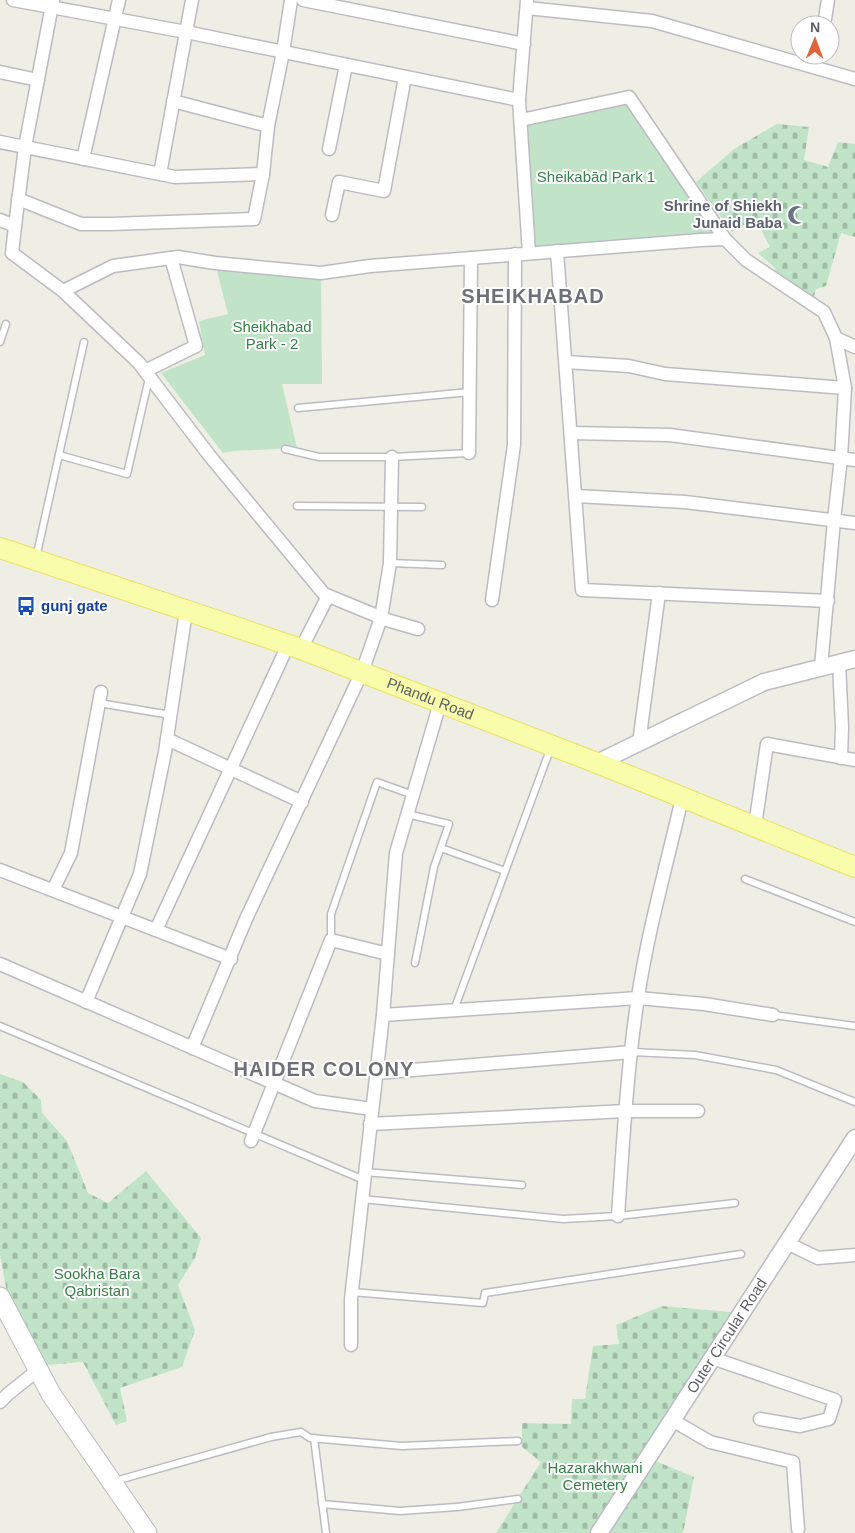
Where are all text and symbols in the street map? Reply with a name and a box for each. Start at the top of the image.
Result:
north arrow [790,15,840,65]
text: N [810,19,820,35]
park label: Sheikabād Park 1 [537,168,655,185]
place label: Shrine of Shiekh Junaid Baba [664,197,783,231]
mosque icon: Shrine of Shiekh Junaid Baba [786,204,808,226]
district label: SHEIKHABAD [461,285,605,307]
park label: Sheikhabad Park - 2 [232,318,312,352]
bus stop icon: gunj gate [15,595,37,617]
place label: gunj gate [41,597,108,614]
street label: Phandu Road [385,674,476,723]
district label: HAIDER COLONY [234,1058,414,1080]
park label: Sookha Bara Qabristan [54,1265,141,1299]
street label: Outer Circular Road [683,1275,770,1396]
park label: Hazarakhwani Cemetery [547,1459,643,1493]

